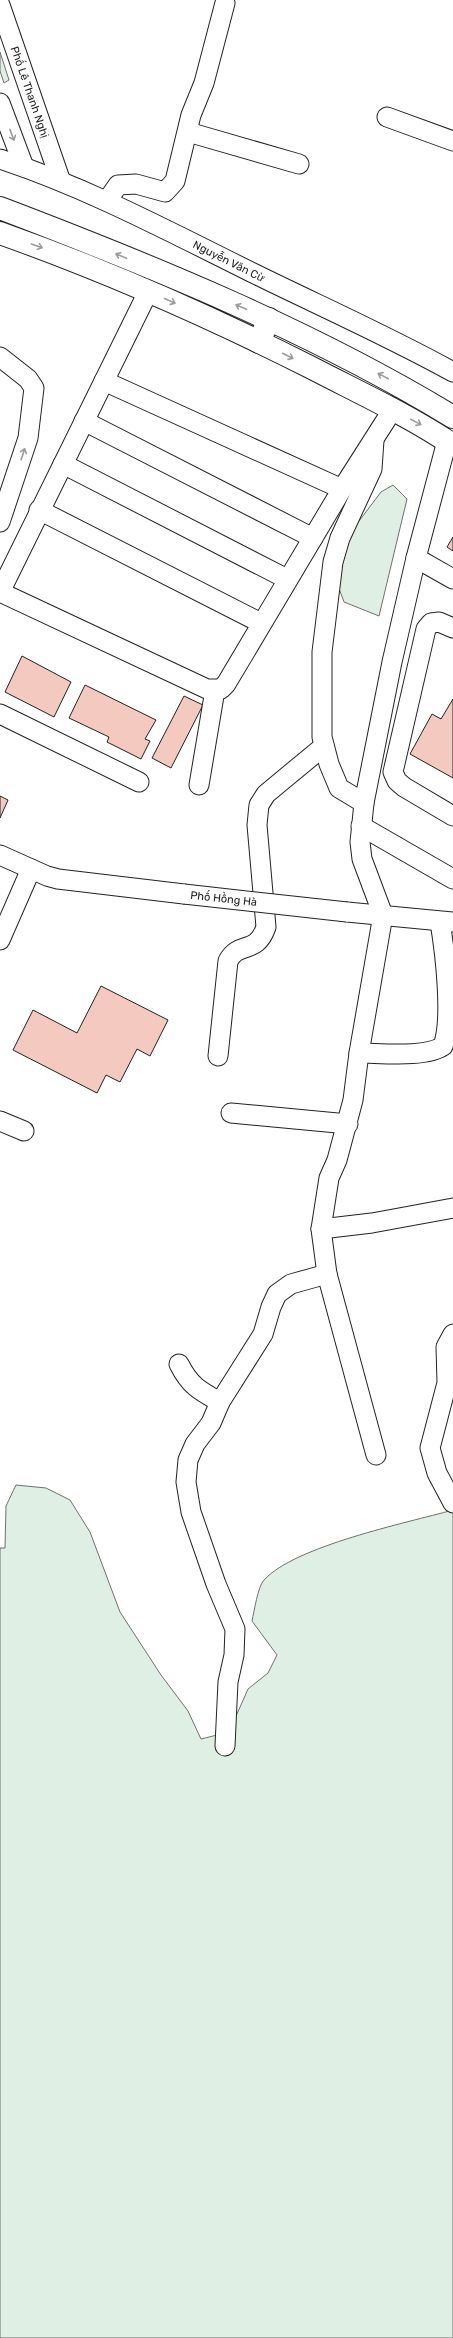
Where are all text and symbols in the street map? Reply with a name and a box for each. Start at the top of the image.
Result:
street label: Phố Lê Thanh Nghị [8,45,52,139]
one-way arrow [8,128,16,140]
street label: Nguyễn Văn Cừ [191,238,268,285]
one-way arrow [30,243,42,251]
one-way arrow [116,252,128,259]
one-way arrow [163,298,175,305]
one-way arrow [235,303,247,311]
one-way arrow [281,353,293,360]
one-way arrow [377,372,389,380]
one-way arrow [410,418,422,426]
one-way arrow [20,447,27,460]
street label: Phố Hồng Hà [190,888,258,909]

